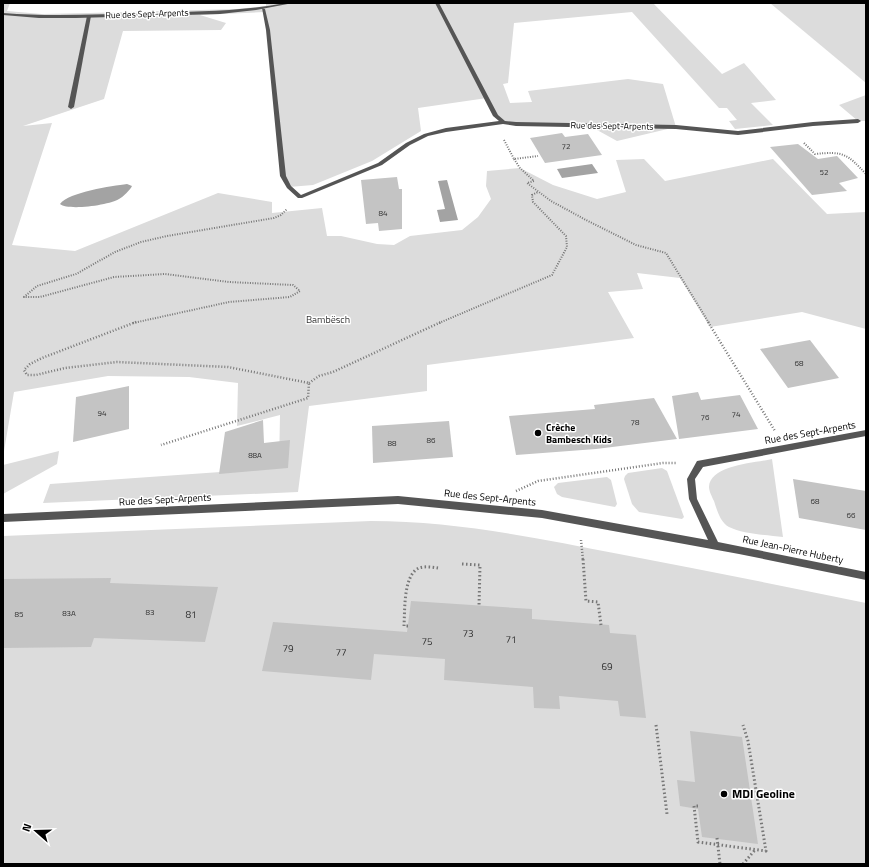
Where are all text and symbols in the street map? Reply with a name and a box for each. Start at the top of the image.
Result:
street label: Rue des Sept-Arpents [105,6,189,21]
street label: Rue des Sept-Arpents [570,118,654,133]
house number: 72 [562,140,570,152]
house number: 52 [820,166,828,178]
house number: 84 [379,207,388,219]
park label: Bambësch [306,312,350,327]
house number: 68 [795,357,804,369]
house number: 94 [98,407,107,419]
house number: 74 [732,408,741,420]
house number: 76 [701,411,710,423]
house number: 78 [631,416,640,428]
street label: Rue des Sept-Arpents [763,417,857,448]
place label: Crèche Bambesch Kids [546,420,612,447]
marker: Crèche Bambesch Kids [533,428,543,438]
house number: 86 [427,434,436,446]
house number: 88 [388,437,397,449]
house number: 88A [248,449,262,461]
street label: Rue des Sept-Arpents [443,485,537,510]
street label: Rue des Sept-Arpents [119,490,212,509]
house number: 68 [811,495,820,507]
house number: 66 [847,509,856,521]
street label: Rue Jean-Pierre Huberty [741,531,845,568]
house number: 83 [146,606,154,618]
house number: 83A [62,607,76,619]
house number: 81 [185,607,197,622]
house number: 85 [15,608,24,620]
house number: 73 [462,626,474,641]
house number: 71 [505,632,517,647]
house number: 75 [421,634,433,649]
house number: 79 [282,641,294,656]
house number: 77 [335,645,347,660]
house number: 69 [601,659,613,674]
place label: MDI Geoline [732,784,795,803]
marker: MDI Geoline [719,789,729,799]
north arrow [16,811,56,851]
text: N [18,821,35,834]

